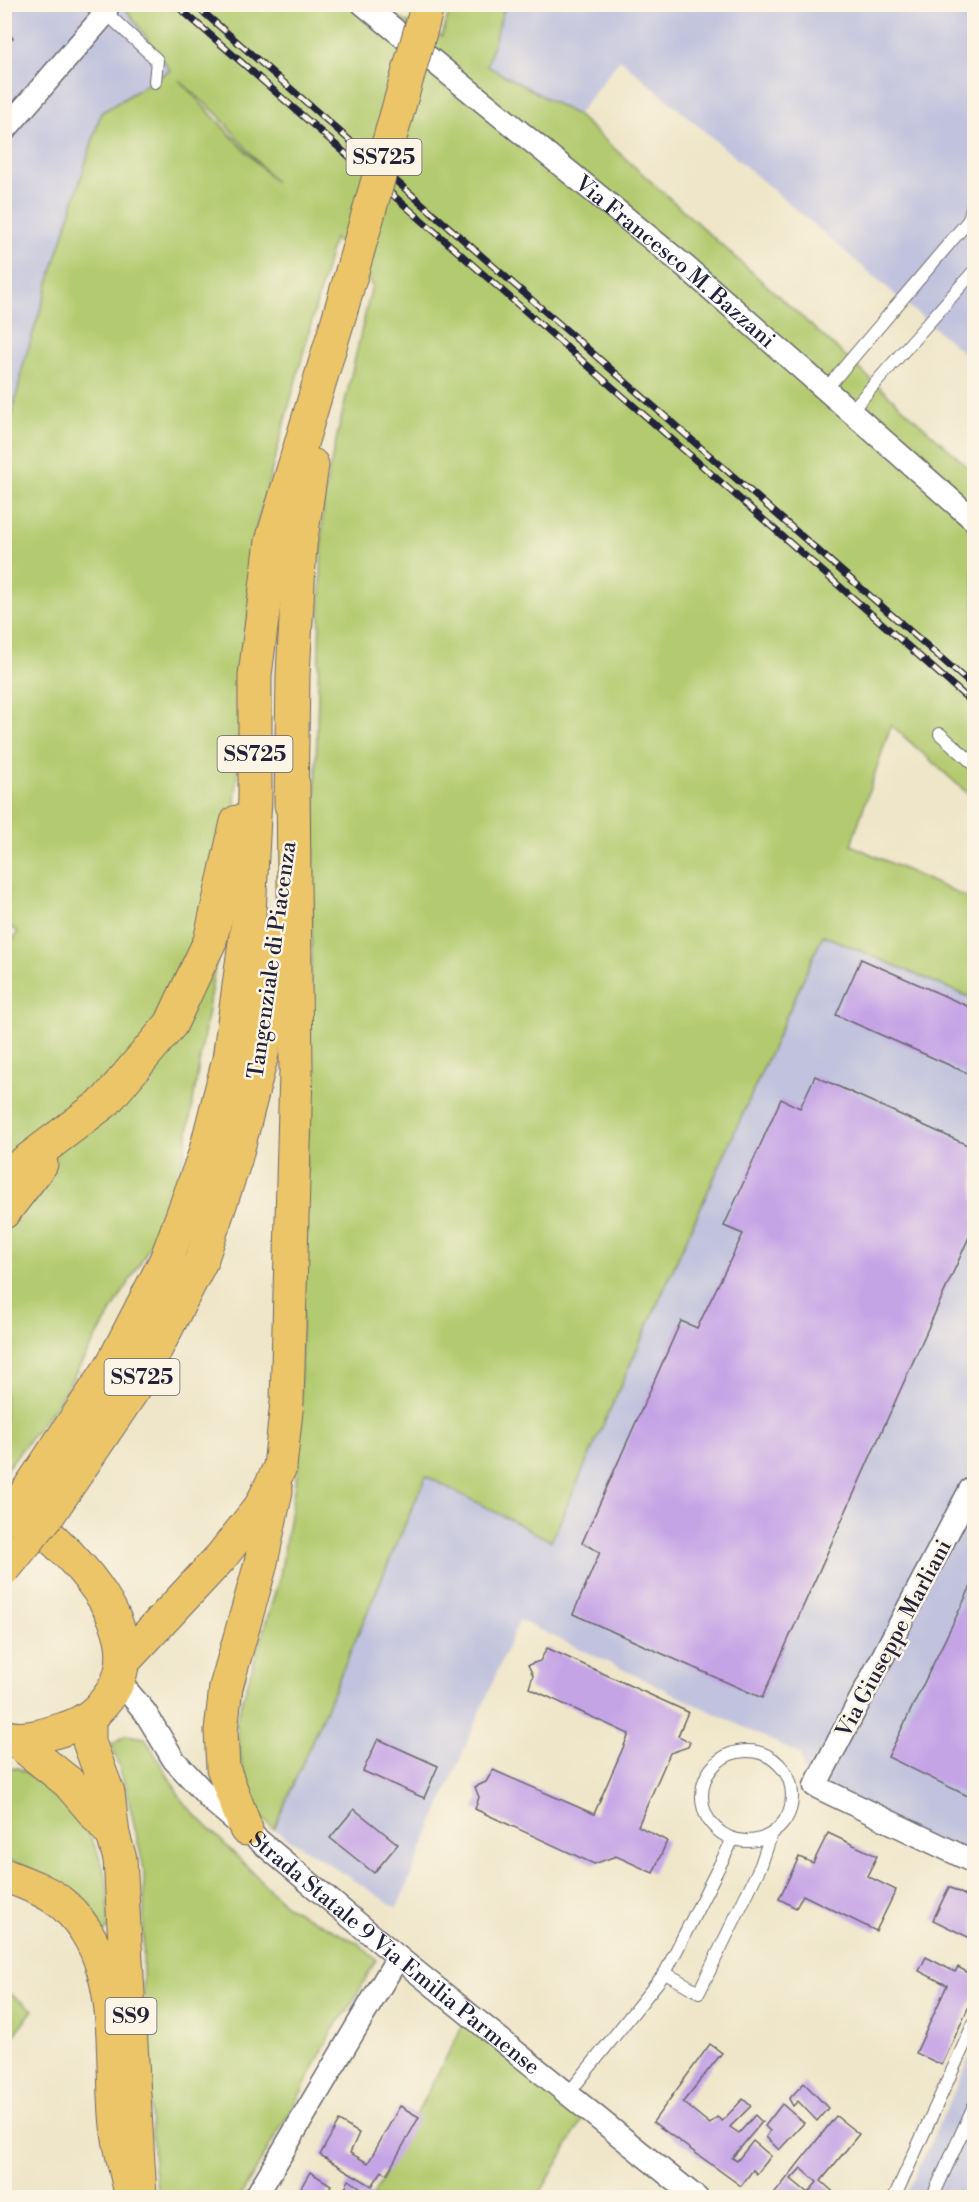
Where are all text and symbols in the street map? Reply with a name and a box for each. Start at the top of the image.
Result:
road number: SS725 [346,139,422,175]
street label: Via Francesco M. Bazzani [569,170,780,354]
road number: SS725 [218,736,292,772]
street label: Tangenziale di Piacenza [242,839,303,1081]
road number: SS725 [104,1359,180,1395]
street label: Via Giuseppe Marliani [830,1535,958,1743]
street label: Strada Statale 9 Via Emilia Parmense [243,1826,545,2081]
road number: SS9 [106,1998,156,2034]

